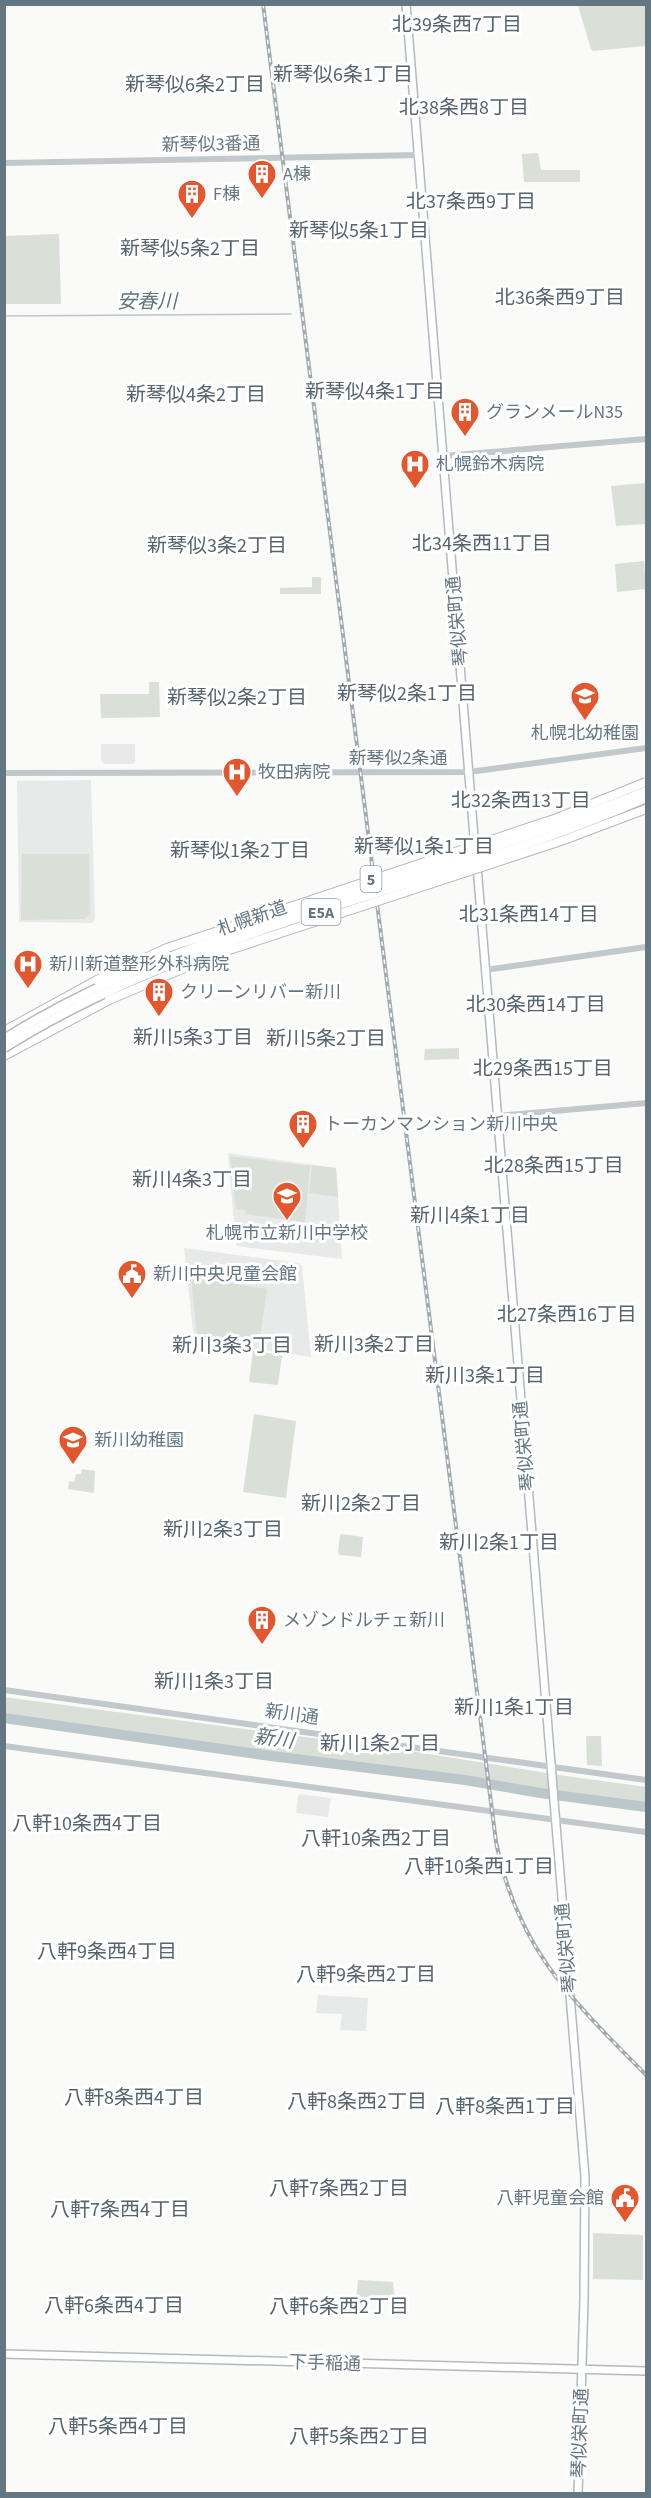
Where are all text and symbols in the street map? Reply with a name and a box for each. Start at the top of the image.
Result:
district label: 北39条西7丁目 [392,11,522,39]
district label: 新琴似6条1丁目 [273,61,413,89]
district label: 新琴似6条2丁目 [125,71,265,99]
district label: 北38条西8丁目 [399,94,529,122]
street label: 新琴似3番通 [161,131,261,158]
building icon: A棟 [246,158,278,200]
place label: A棟 [283,162,311,187]
building icon: F棟 [176,178,208,220]
place label: F棟 [213,182,240,207]
district label: 北37条西9丁目 [406,188,536,216]
district label: 新琴似5条1丁目 [289,217,429,245]
district label: 新琴似5条2丁目 [120,235,260,263]
district label: 北36条西9丁目 [495,284,625,312]
water label: 安春川 [117,288,179,316]
district label: 新琴似4条1丁目 [305,378,445,406]
district label: 新琴似4条2丁目 [126,381,266,409]
building icon: グランメールN35 [449,396,481,438]
place label: グランメールN35 [486,400,623,425]
hospital icon: 札幌鈴木病院 [399,448,431,490]
place label: 札幌鈴木病院 [436,452,544,477]
district label: 北34条西11丁目 [412,530,552,558]
district label: 新琴似3条2丁目 [147,532,287,560]
street label: 琴似栄町通 [441,575,474,667]
district label: 新琴似2条1丁目 [337,680,477,708]
school or university icon: 札幌北幼稚園 [569,680,601,722]
district label: 新琴似2条2丁目 [167,684,307,712]
place label: 札幌北幼稚園 [531,721,639,746]
street label: 新琴似2条通 [349,746,447,771]
hospital icon: 牧田病院 [221,756,253,798]
place label: 牧田病院 [258,760,330,785]
district label: 北32条西13丁目 [451,787,591,815]
district label: 新琴似1条1丁目 [354,833,494,861]
district label: 新琴似1条2丁目 [170,837,310,865]
road number: 5 [360,866,382,892]
street label: 札幌新道 [214,895,290,942]
road number: E5A [302,899,340,925]
district label: 北31条西14丁目 [459,901,599,929]
hospital icon: 新川新道整形外科病院 [12,948,44,990]
place label: 新川新道整形外科病院 [49,952,229,977]
building icon: クリーンリバー新川 [143,976,175,1018]
place label: クリーンリバー新川 [180,980,341,1005]
district label: 北30条西14丁目 [466,991,606,1019]
district label: 新川5条3丁目 [133,1024,253,1052]
district label: 新川5条2丁目 [266,1025,386,1053]
district label: 北29条西15丁目 [473,1055,613,1083]
building icon: トーカンマンション新川中央 [287,1108,319,1150]
place label: トーカンマンション新川中央 [324,1112,558,1137]
district label: 北28条西15丁目 [484,1152,624,1180]
district label: 新川4条3丁目 [132,1166,252,1194]
school or university icon: 札幌市立新川中学校 [271,1180,303,1222]
district label: 新川4条1丁目 [410,1202,530,1230]
place label: 札幌市立新川中学校 [206,1221,368,1246]
public building icon: 新川中央児童会館 [116,1258,148,1300]
place label: 新川中央児童会館 [153,1262,297,1287]
district label: 北27条西16丁目 [497,1301,637,1329]
district label: 新川3条2丁目 [314,1331,434,1359]
district label: 新川3条3丁目 [172,1332,292,1360]
district label: 新川3条1丁目 [425,1362,545,1390]
street label: 琴似栄町通 [508,1400,541,1492]
school or university icon: 新川幼稚園 [57,1424,89,1466]
place label: 新川幼稚園 [94,1428,184,1453]
district label: 新川2条2丁目 [301,1490,421,1518]
district label: 新川2条3丁目 [163,1516,283,1544]
district label: 新川2条1丁目 [439,1529,559,1557]
building icon: メゾンドルチェ新川 [246,1604,278,1646]
place label: メゾンドルチェ新川 [283,1608,445,1633]
district label: 新川1条3丁目 [154,1668,274,1696]
district label: 新川1条1丁目 [454,1694,574,1722]
street label: 新川通 [263,1698,320,1731]
water label: 新川 [252,1722,298,1756]
district label: 新川1条2丁目 [320,1730,440,1758]
district label: 八軒10条西4丁目 [12,1810,162,1838]
district label: 八軒10条西2丁目 [301,1825,451,1853]
district label: 八軒10条西1丁目 [404,1853,554,1881]
street label: 琴似栄町通 [550,1902,583,1994]
district label: 八軒9条西4丁目 [37,1938,177,1966]
district label: 八軒9条西2丁目 [296,1961,436,1989]
district label: 八軒8条西4丁目 [64,2084,204,2112]
district label: 八軒8条西2丁目 [287,2088,427,2116]
district label: 八軒8条西1丁目 [435,2093,575,2121]
district label: 八軒7条西2丁目 [269,2175,409,2203]
public building icon: 八軒児童会館 [609,2182,641,2224]
place label: 八軒児童会館 [496,2186,604,2211]
district label: 八軒7条西4丁目 [50,2196,190,2224]
district label: 八軒6条西4丁目 [44,2292,184,2320]
district label: 八軒6条西2丁目 [269,2293,409,2321]
street label: 下手稲通 [289,2350,361,2377]
street label: 琴似栄町通 [566,2388,595,2478]
district label: 八軒5条西4丁目 [48,2413,188,2441]
district label: 八軒5条西2丁目 [289,2423,429,2451]

